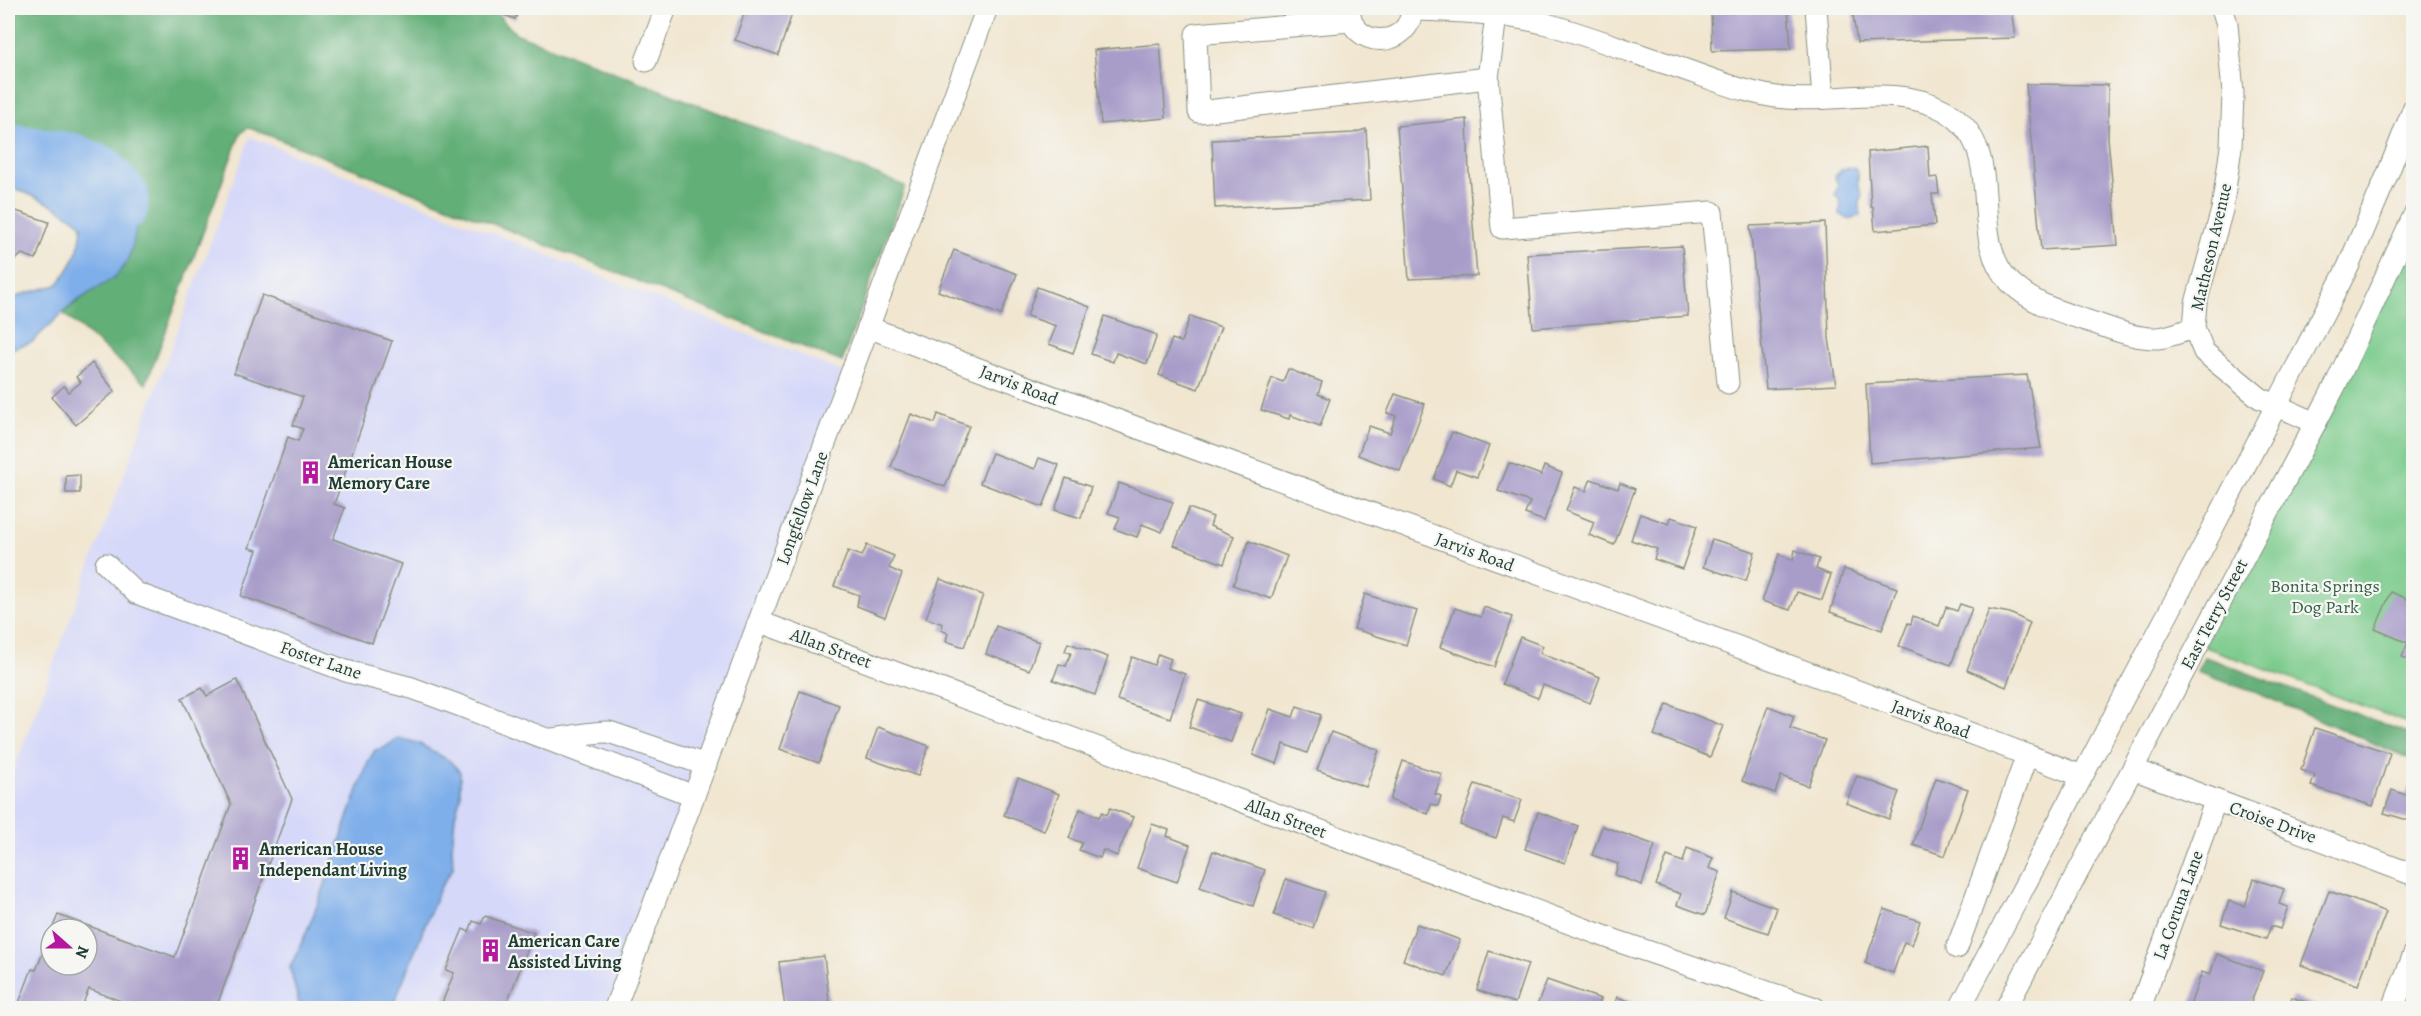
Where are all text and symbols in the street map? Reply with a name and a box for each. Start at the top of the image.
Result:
street label: Matheson Avenue [2185,181,2237,313]
street label: Jarvis Road [976,359,1062,411]
street label: Longfellow Lane [770,448,834,568]
place label: American House Memory Care [327,450,452,495]
building icon: American House Memory Care [297,459,323,485]
street label: Jarvis Road [1432,527,1518,577]
street label: East Terry Street [2175,554,2253,674]
park label: Bonita Springs Dog Park [2270,574,2380,619]
street label: Allan Street [786,622,875,674]
street label: Foster Lane [277,635,365,685]
street label: Jarvis Road [1888,694,1974,744]
street label: Allan Street [1241,792,1330,844]
street label: Croise Drive [2226,795,2320,849]
place label: American House Independant Living [258,837,408,882]
building icon: American House Independant Living [228,846,254,872]
street label: La Coruna Lane [2147,847,2209,963]
north arrow [39,917,99,977]
place label: American Care Assisted Living [507,929,622,974]
building icon: American Care Assisted Living [477,938,503,964]
text: N [70,943,94,962]

